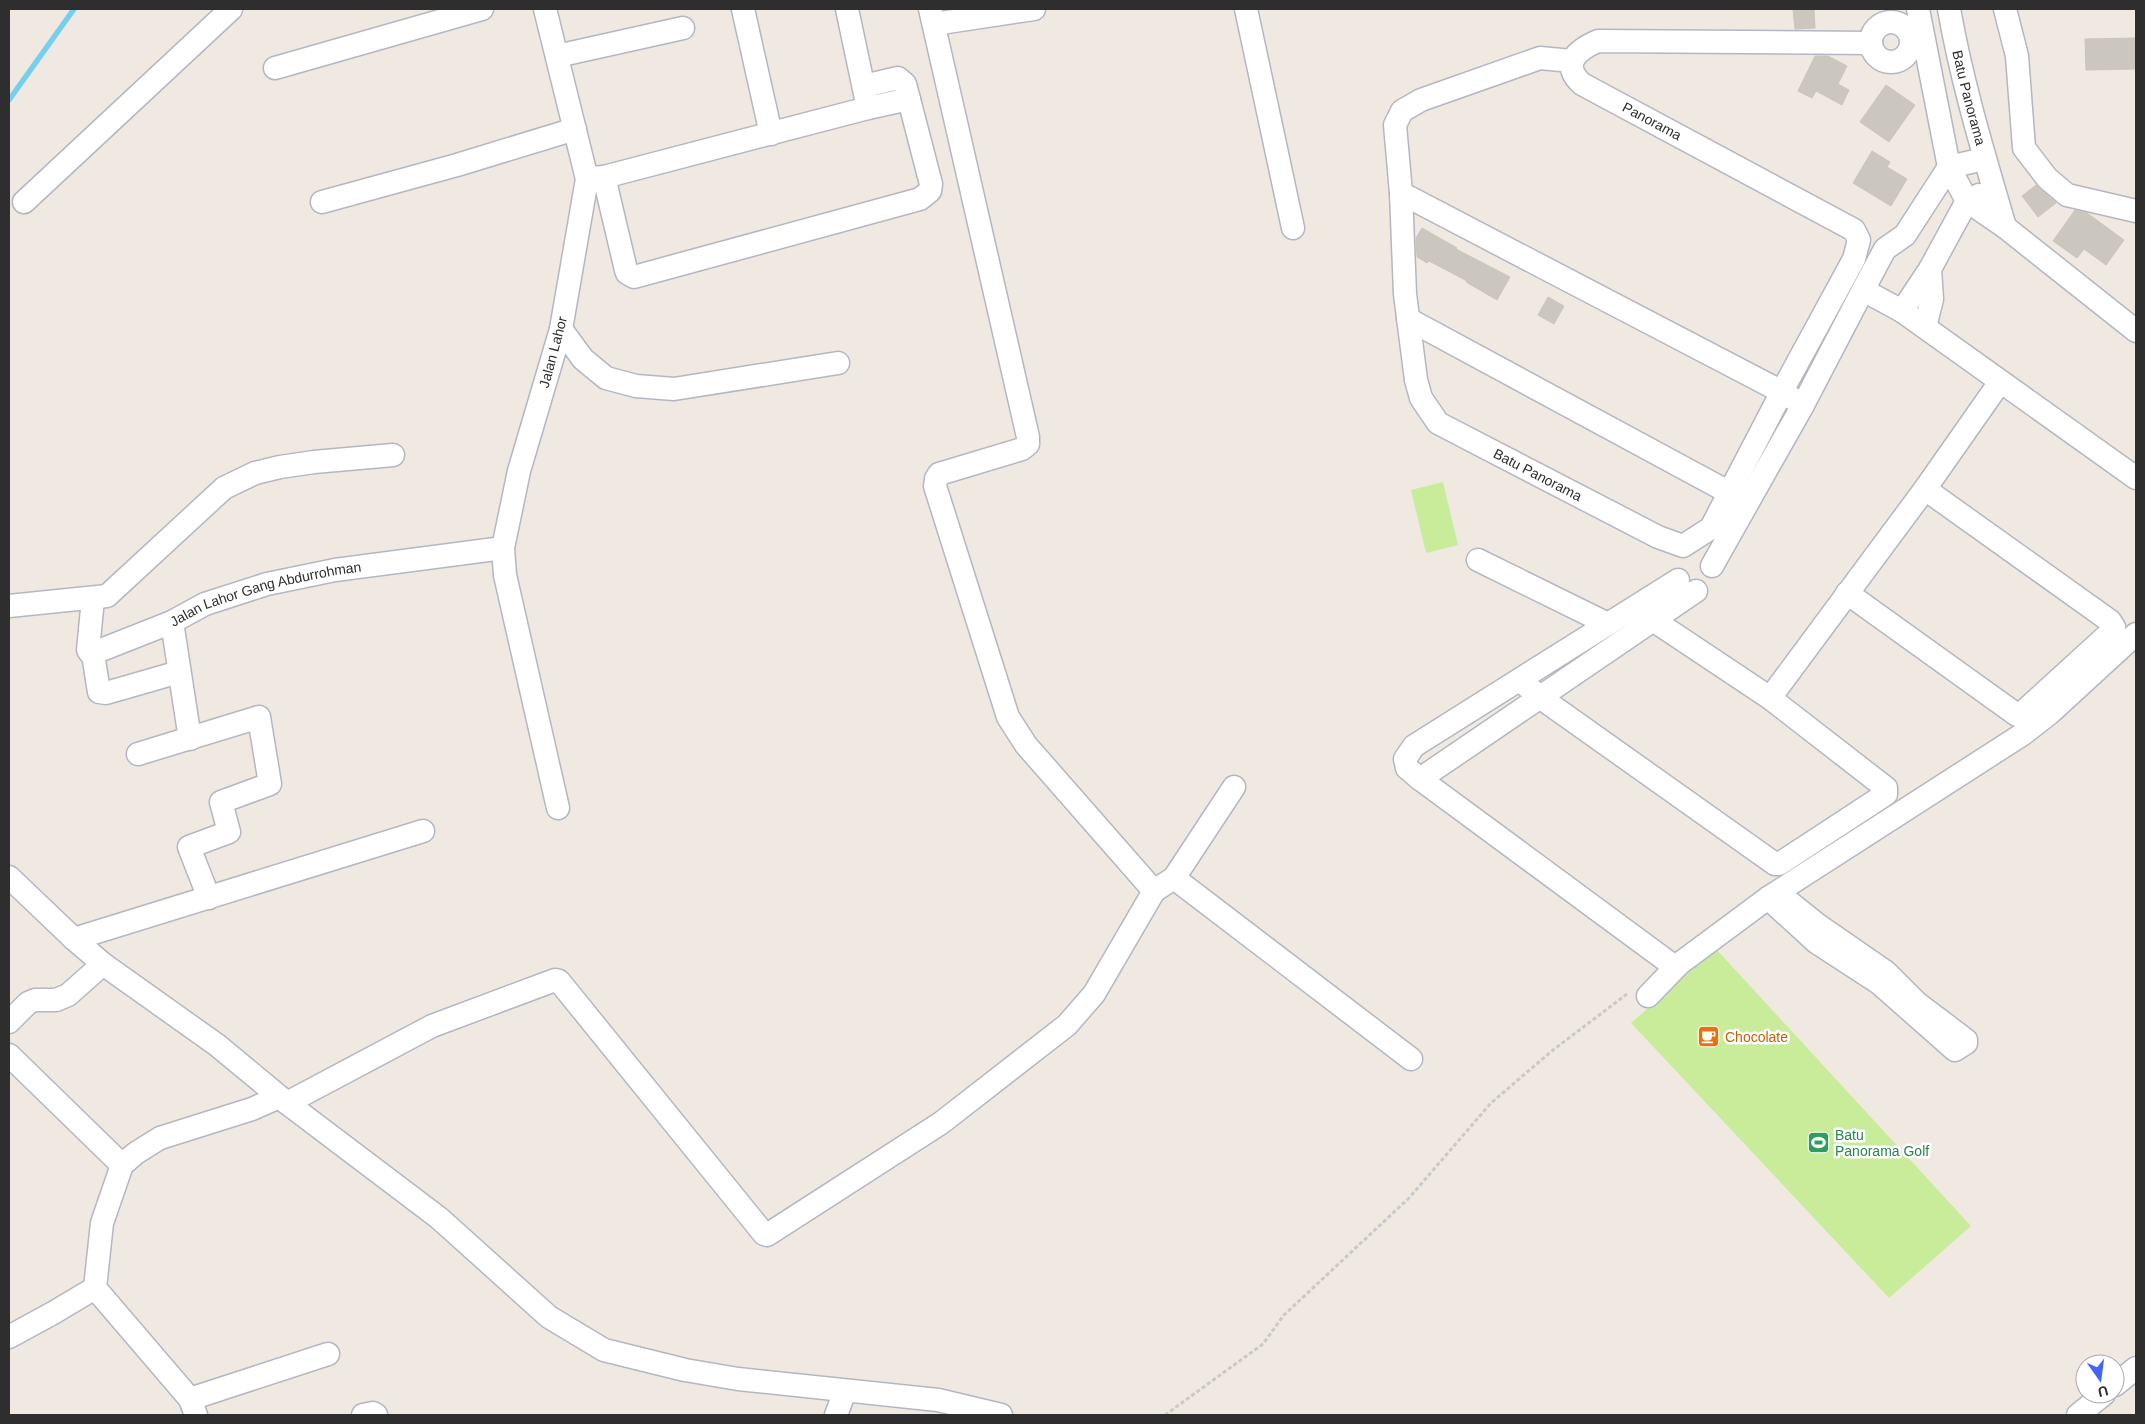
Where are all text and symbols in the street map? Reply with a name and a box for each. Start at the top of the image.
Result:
street label: Batu Panorama [1949,49,1989,147]
street label: Panorama [1620,99,1684,143]
street label: Jalan Lahor [536,314,570,389]
street label: Batu Panorama [1491,445,1585,504]
street label: Jalan Lahor Gang Abdurrohman [167,559,362,630]
cafe icon: Chocolate [1697,1025,1721,1049]
place label: Chocolate [1725,1029,1788,1045]
place label: Batu Panorama Golf [1835,1127,1929,1159]
sports icon: Batu Panorama Golf [1807,1131,1831,1155]
north arrow [2075,1354,2125,1404]
text: U [2096,1383,2110,1401]

